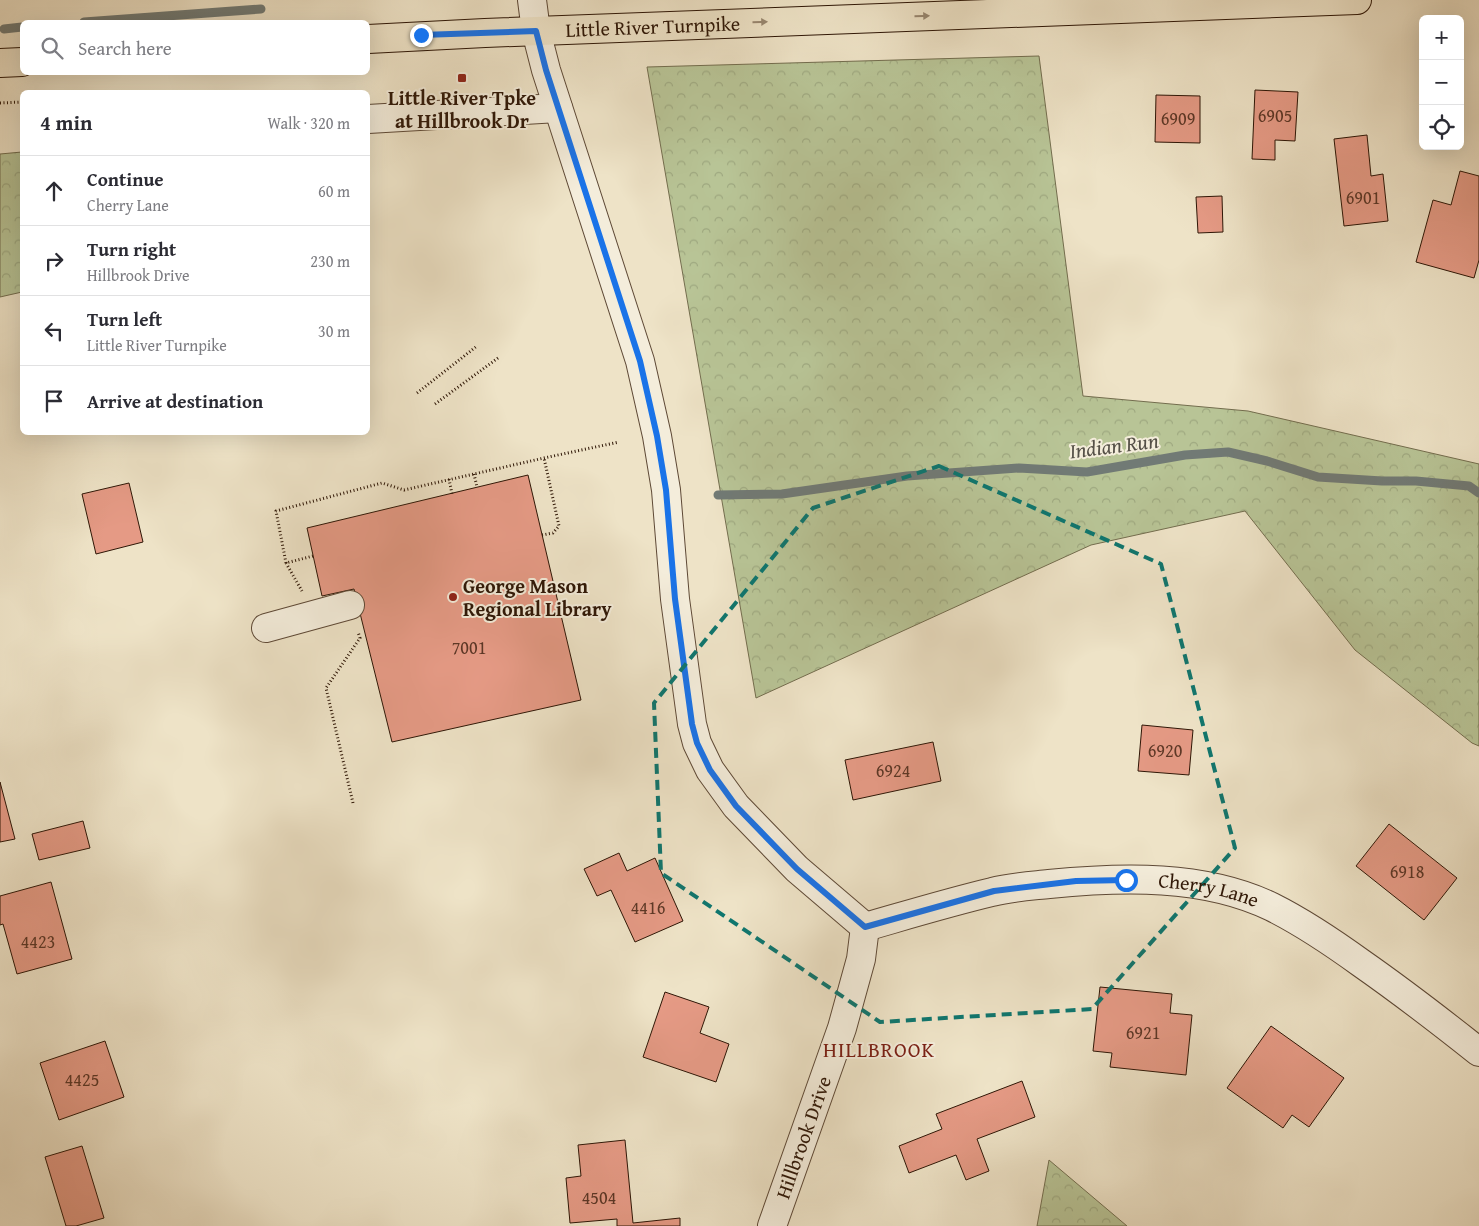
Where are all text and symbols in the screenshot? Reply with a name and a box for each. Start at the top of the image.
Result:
street label: Little River Turnpike [565,8,741,44]
one-way arrow [915,12,931,20]
map controls [1419,15,1464,150]
button: + [1419,15,1464,60]
one-way arrow [752,18,768,26]
search box [20,20,370,75]
route end [410,24,433,47]
icon: search [38,34,66,62]
text: Search here [78,34,172,62]
button: − [1419,60,1464,105]
marker: Little River Tpke at Hillbrook Dr [456,72,468,84]
place label: Little River Tpke at Hillbrook Dr [388,83,536,135]
house number: 6905 [1258,102,1292,129]
house number: 6909 [1161,105,1195,132]
button: locate [1419,105,1464,150]
text: 4 min [40,107,92,138]
text: Walk · 320 m [267,111,350,135]
text: Continue [87,165,164,193]
icon: ahead [40,177,68,205]
text: 60 m [318,179,350,203]
house number: 6901 [1346,184,1380,211]
text: Cherry Lane [87,193,169,217]
text: Turn right [87,235,176,263]
icon: right [40,247,68,275]
text: 230 m [310,249,350,273]
text: Hillbrook Drive [87,263,190,287]
text: Turn left [87,305,162,333]
icon: left [40,317,68,345]
text: 30 m [318,319,350,343]
text: Little River Turnpike [87,333,227,357]
icon: arrive [40,387,68,415]
text: Arrive at destination [87,387,263,415]
water label: Indian Run [1068,425,1161,466]
place label: George Mason Regional Library [463,571,612,623]
marker: George Mason Regional Library [447,591,459,603]
house number: 7001 [452,634,486,661]
house number: 6920 [1148,737,1183,764]
house number: 6924 [876,757,910,784]
house number: 6918 [1390,858,1424,885]
street label: Cherry Lane [1157,865,1263,914]
route start [1115,869,1138,892]
house number: 4416 [631,894,665,921]
house number: 4423 [21,928,55,955]
house number: 6921 [1126,1019,1160,1046]
district label: HILLBROOK [823,1034,935,1065]
house number: 4425 [65,1066,99,1093]
street label: Hillbrook Drive [768,1072,838,1203]
house number: 4504 [582,1184,616,1211]

